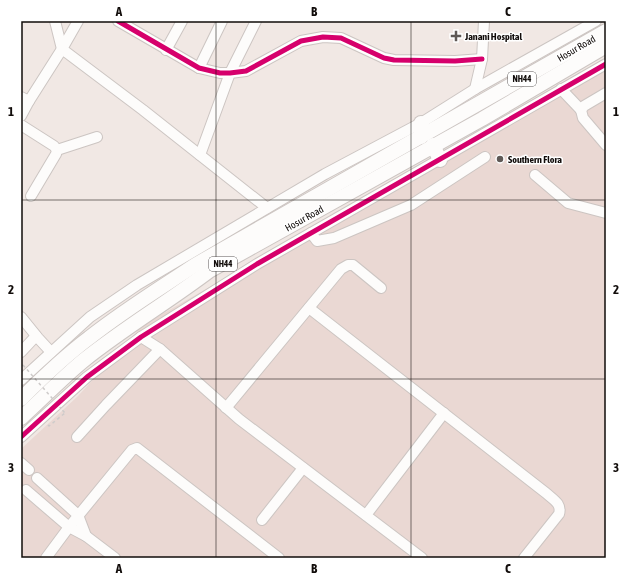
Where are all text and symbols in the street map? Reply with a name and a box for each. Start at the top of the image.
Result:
text: A [115,4,123,19]
text: B [311,4,318,19]
text: C [505,4,511,19]
marker: Janani Hospital [450,30,462,42]
place label: Janani Hospital [464,31,522,42]
street label: Hosur Road [555,33,598,64]
road number: NH44 [508,72,536,86]
text: 1 [8,104,14,119]
text: 1 [613,104,619,119]
marker: Southern Flora [495,154,505,164]
place label: Southern Flora [508,154,562,165]
street label: Hosur Road [283,203,326,233]
road number: NH44 [209,257,237,271]
text: 2 [8,282,14,297]
text: 2 [613,282,619,297]
text: 3 [8,460,14,475]
text: 3 [613,460,619,475]
text: A [115,561,123,576]
text: B [311,561,318,576]
text: C [505,561,511,576]

